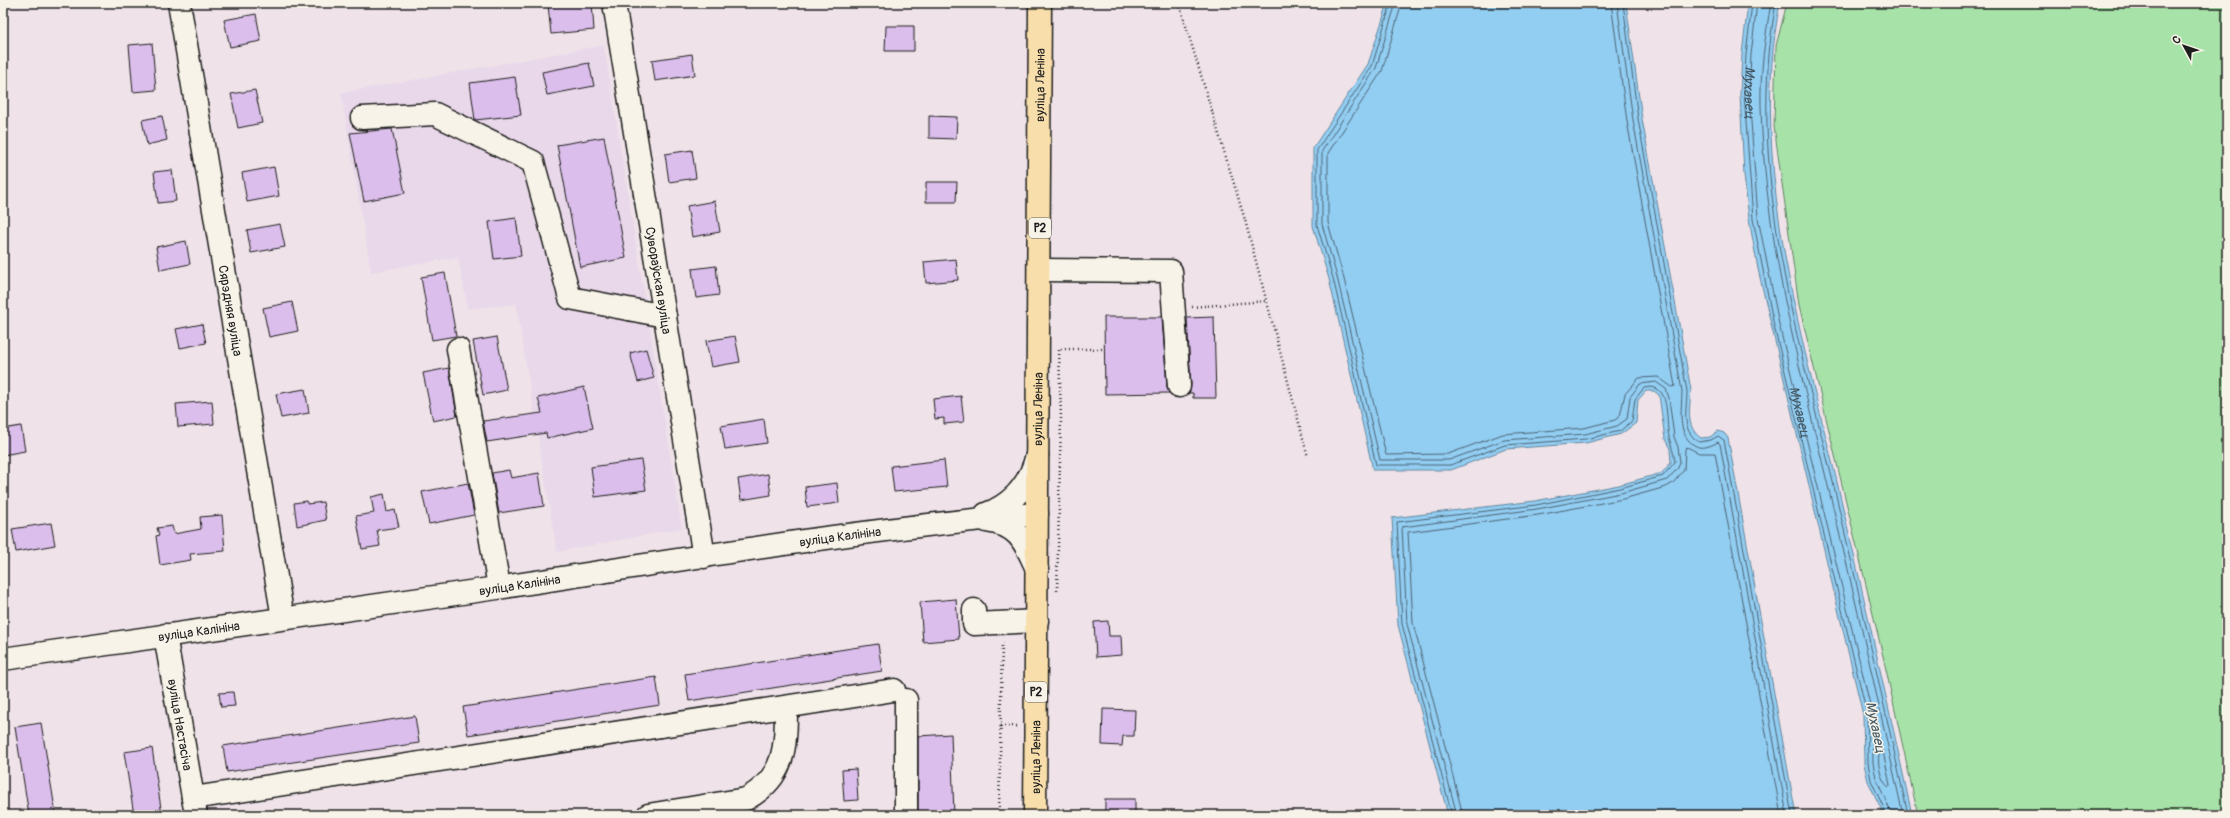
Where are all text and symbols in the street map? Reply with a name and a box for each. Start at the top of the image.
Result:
north arrow [2164,26,2204,66]
text: С [2170,33,2184,47]
street label: вуліца Леніна [1032,48,1049,122]
water label: Мухавец [1740,66,1759,119]
road number: Р2 [1029,218,1051,238]
street label: Сувораўская вуліца [641,226,675,335]
street label: Сярэдняя вуліца [214,264,246,357]
street label: вуліца Леніна [1030,372,1047,446]
water label: Мухавец [1785,385,1814,439]
street label: вуліца Калініна [798,524,882,551]
street label: вуліца Калініна [478,571,562,600]
street label: вуліца Калініна [157,618,241,645]
street label: вуліца Настасіча [164,678,195,772]
road number: Р2 [1025,682,1047,702]
water label: Мухавец [1862,700,1889,755]
street label: вуліца Леніна [1028,720,1045,794]

